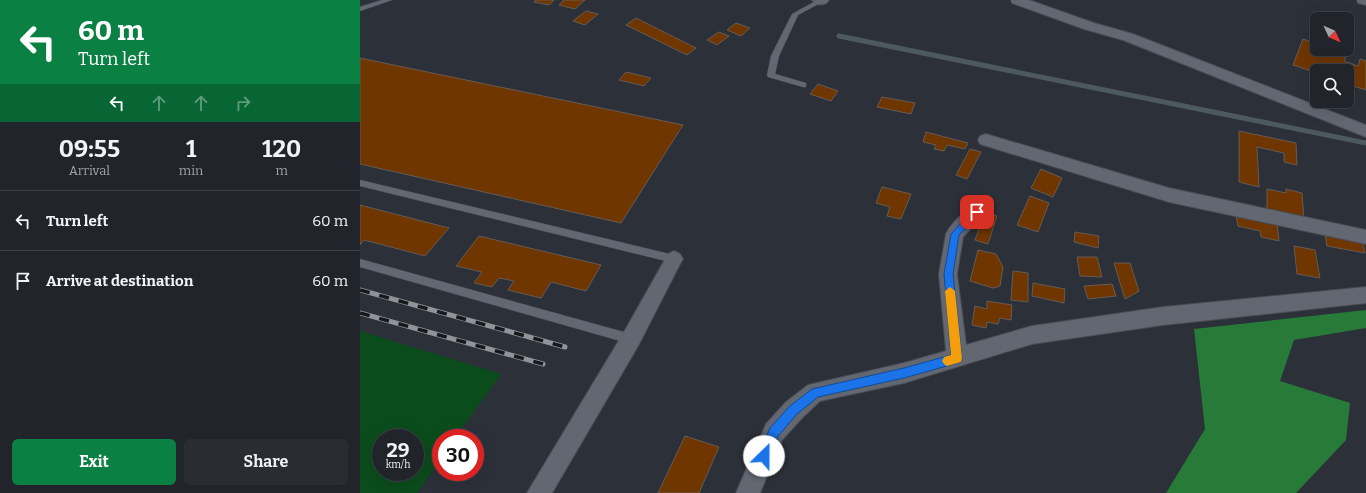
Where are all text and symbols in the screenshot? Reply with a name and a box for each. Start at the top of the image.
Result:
north arrow [1310,12,1354,56]
map controls [1310,12,1354,108]
text: 60 m [78,14,144,47]
icon: left [12,16,64,68]
text: Turn left [78,48,150,70]
button: search [1310,64,1354,108]
icon: left [106,92,128,114]
icon: ahead [148,92,170,114]
icon: ahead [190,92,212,114]
icon: right [232,92,254,114]
text: 09:55 [59,135,120,163]
text: 1 [186,135,196,163]
text: 120 [262,135,301,163]
text: Arrival [69,163,110,178]
text: min [179,163,203,178]
text: m [275,163,288,178]
pin [960,195,994,229]
icon: arrive [966,201,988,223]
icon: left [12,210,34,232]
text: Turn left [46,212,108,230]
text: 60 m [312,212,348,230]
icon: arrive [12,270,34,292]
text: Arrive at destination [46,272,193,290]
text: 60 m [312,272,348,290]
speed limit sign: 30 [432,429,484,481]
position arrow [743,435,785,477]
text: 29 [386,438,410,462]
button: Exit [12,439,176,485]
button: Share [184,439,348,485]
text: km/h [386,459,410,471]

